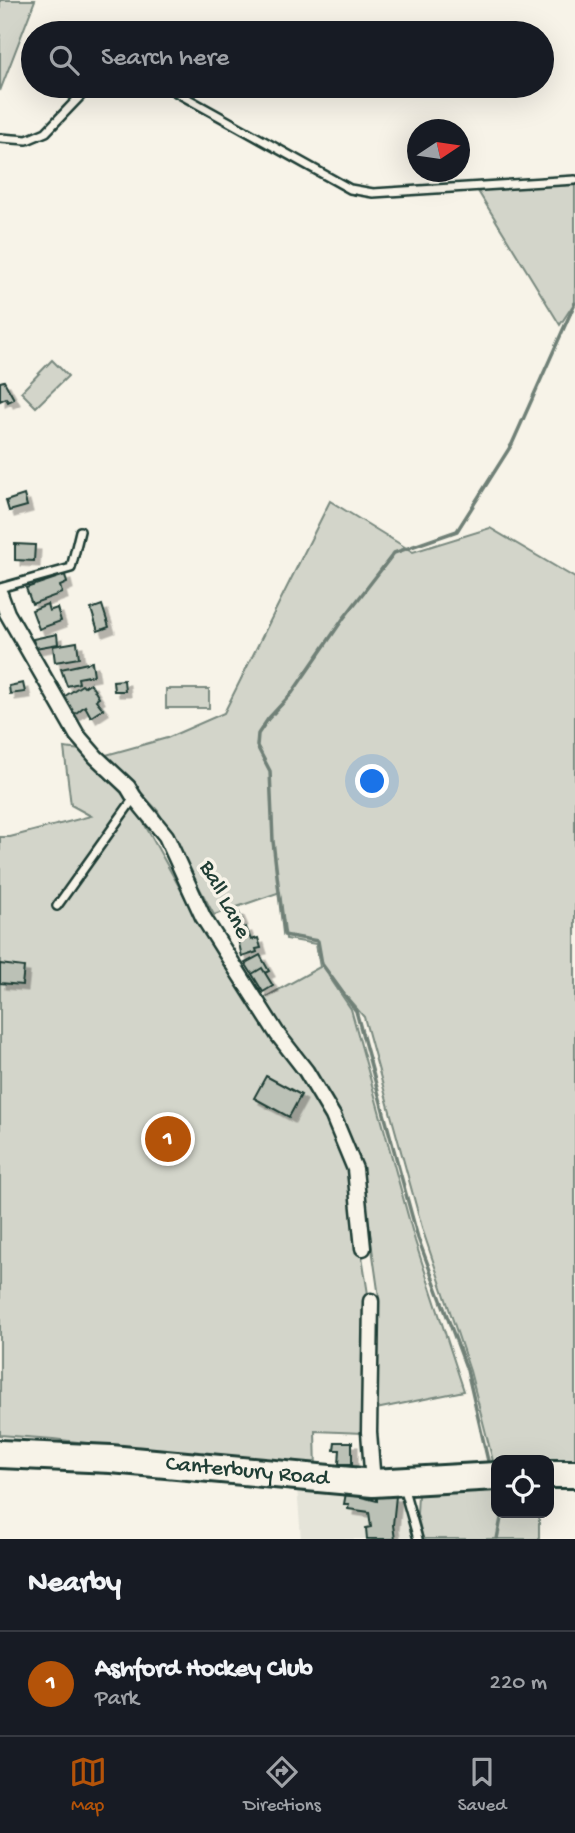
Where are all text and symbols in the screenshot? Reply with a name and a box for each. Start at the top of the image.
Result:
search box [21,21,554,98]
icon: search [45,41,83,79]
text: Search here [101,44,229,75]
north arrow [407,119,470,182]
your location [355,764,389,798]
street label: Ball Lane [192,856,256,944]
pin: 1 [145,1113,191,1165]
street label: Canterbury Road [165,1451,332,1493]
map controls [491,1455,554,1518]
button: locate [491,1455,554,1518]
text: Nearby [28,1567,121,1602]
text: Ashford Hockey Club [95,1655,313,1686]
text: 1 [46,1670,56,1697]
text: 220 m [490,1670,547,1697]
text: Park [95,1686,139,1713]
tab: Map [69,1753,107,1818]
tab: Directions [244,1753,321,1818]
tab: Saved [458,1753,506,1818]

